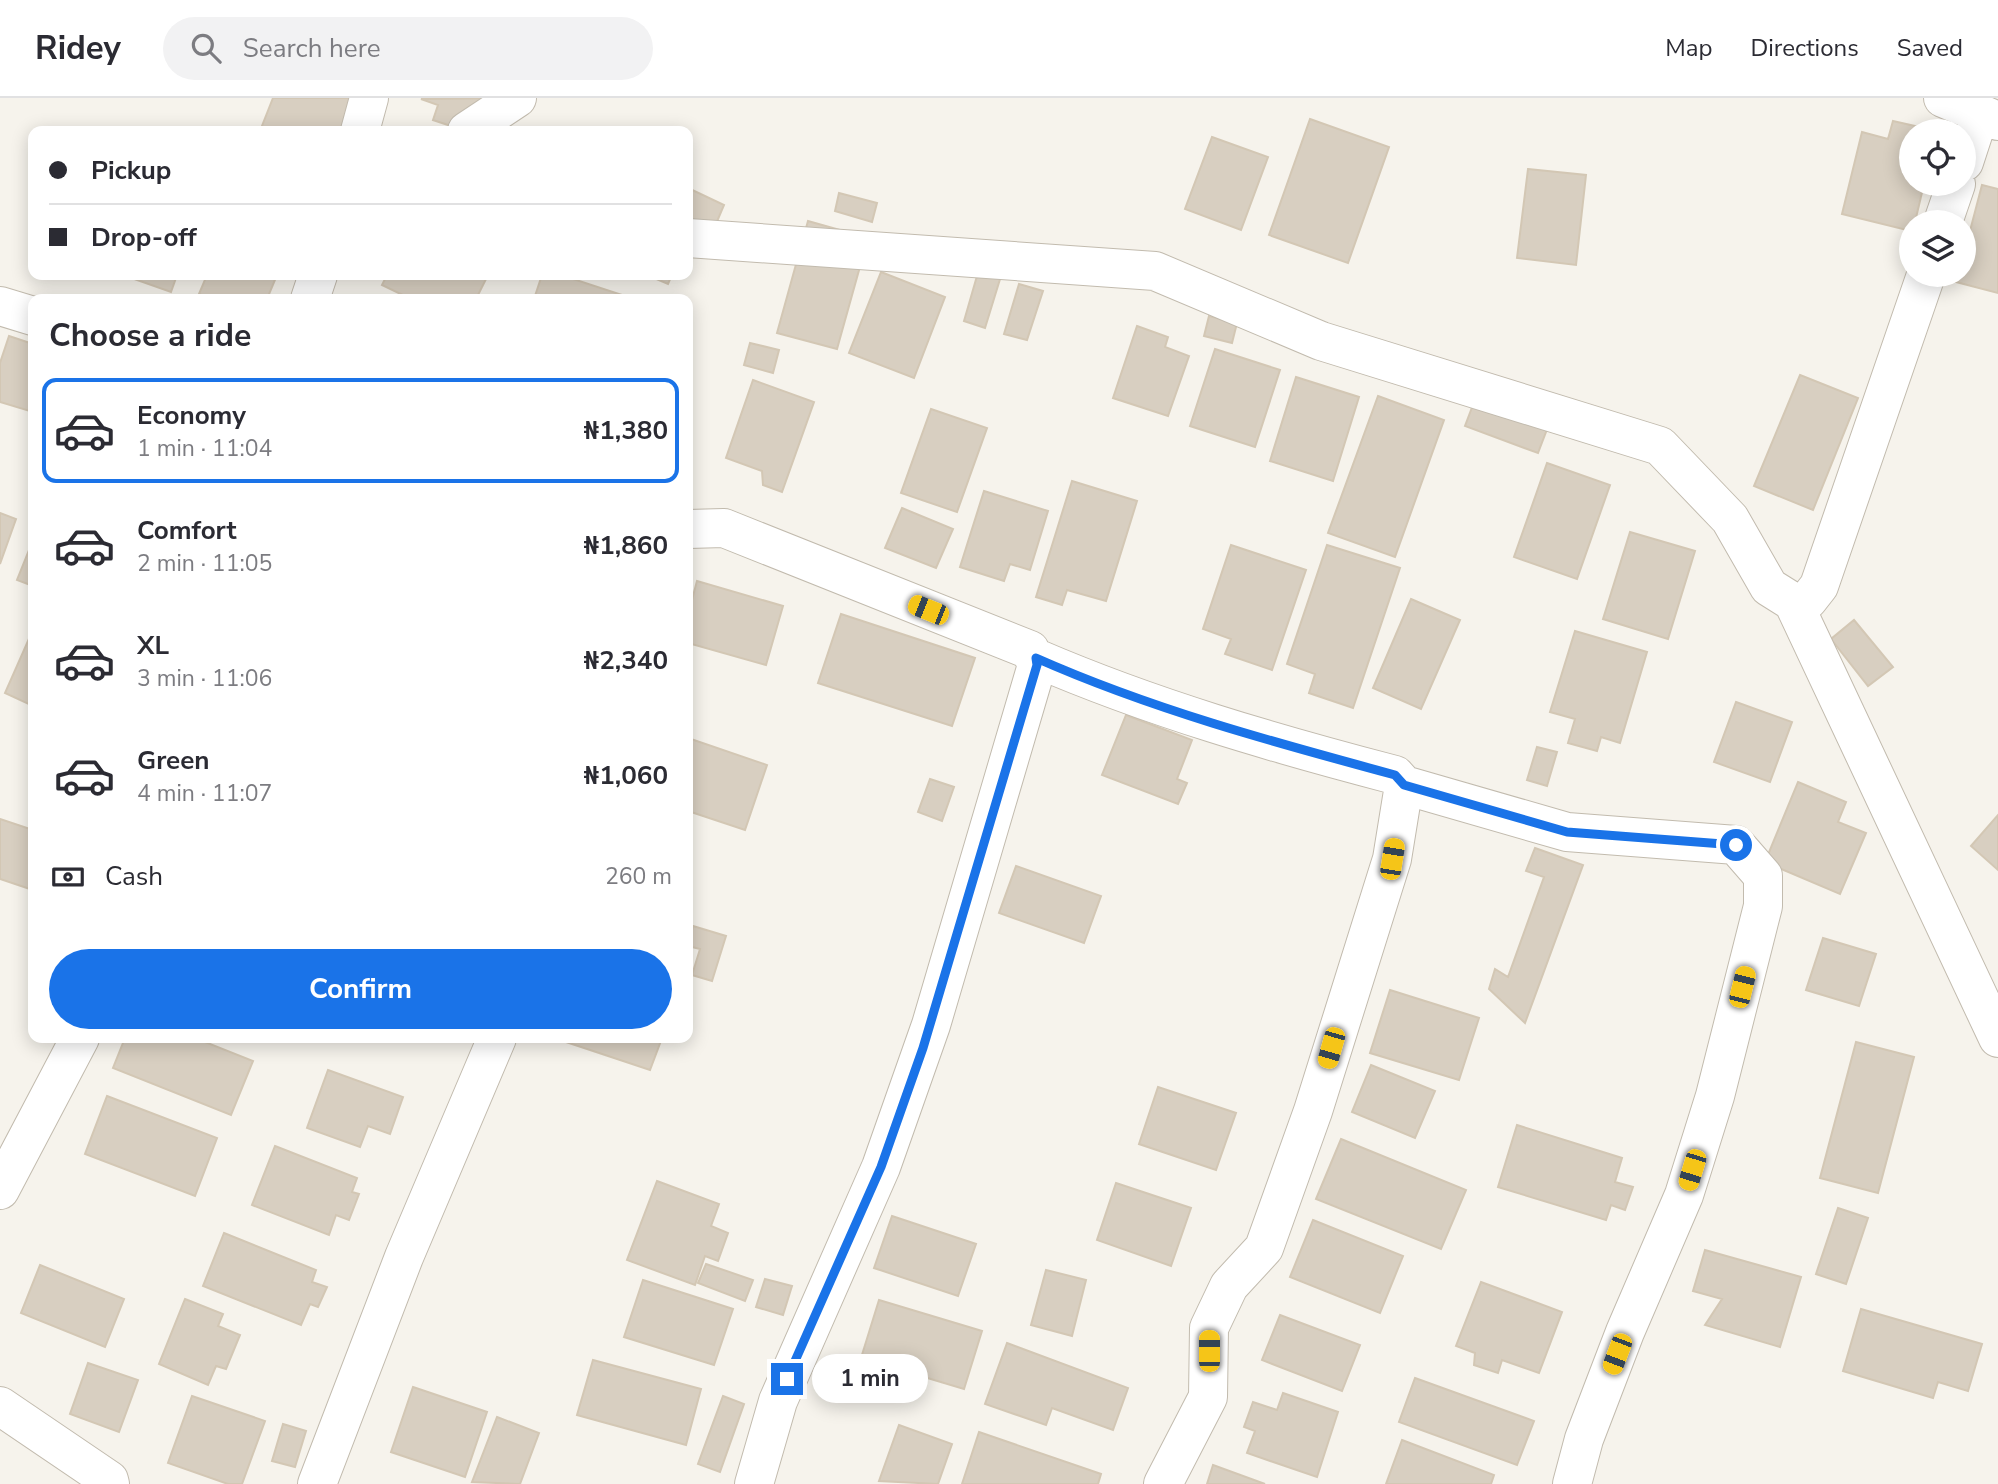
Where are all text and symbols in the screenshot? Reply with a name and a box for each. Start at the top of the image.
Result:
search box [163,17,653,80]
text: Ridey [35,26,121,71]
icon: search [187,29,225,67]
text: Search here [243,31,381,66]
text: Map [1665,32,1712,64]
text: Directions [1750,32,1859,64]
text: Saved [1897,32,1963,64]
map controls [1899,119,1976,287]
button: locate [1899,119,1976,196]
text: Pickup [91,153,171,188]
button: layers [1899,210,1976,287]
text: Drop-off [91,220,197,255]
text: Choose a ride [49,314,251,357]
text: Economy [137,398,246,433]
icon: car [53,399,116,462]
text: ₦1,380 [584,413,668,448]
text: 1 min · 11:04 [137,433,272,464]
text: Comfort [137,513,237,548]
icon: car [53,514,116,577]
text: ₦1,860 [584,528,668,563]
text: 2 min · 11:05 [137,548,272,579]
car [905,592,952,628]
text: XL [137,628,169,663]
icon: car [53,629,116,692]
text: ₦2,340 [584,643,668,678]
text: 3 min · 11:06 [137,663,272,694]
text: Green [137,743,210,778]
icon: car [53,744,116,807]
text: ₦1,060 [584,758,668,793]
text: 4 min · 11:07 [137,778,272,809]
route start [1720,829,1752,861]
car [1379,837,1406,881]
icon: cash [49,858,87,896]
text: Cash [105,859,163,894]
text: 260 m [605,861,672,892]
button: Confirm [49,949,672,1029]
car [1727,964,1758,1010]
car [1316,1025,1347,1071]
car [1676,1147,1709,1193]
car [1199,1330,1220,1372]
car [1600,1331,1635,1377]
callout: 1 min [812,1354,927,1404]
route end [771,1363,803,1395]
text: 1 min [840,1363,900,1394]

